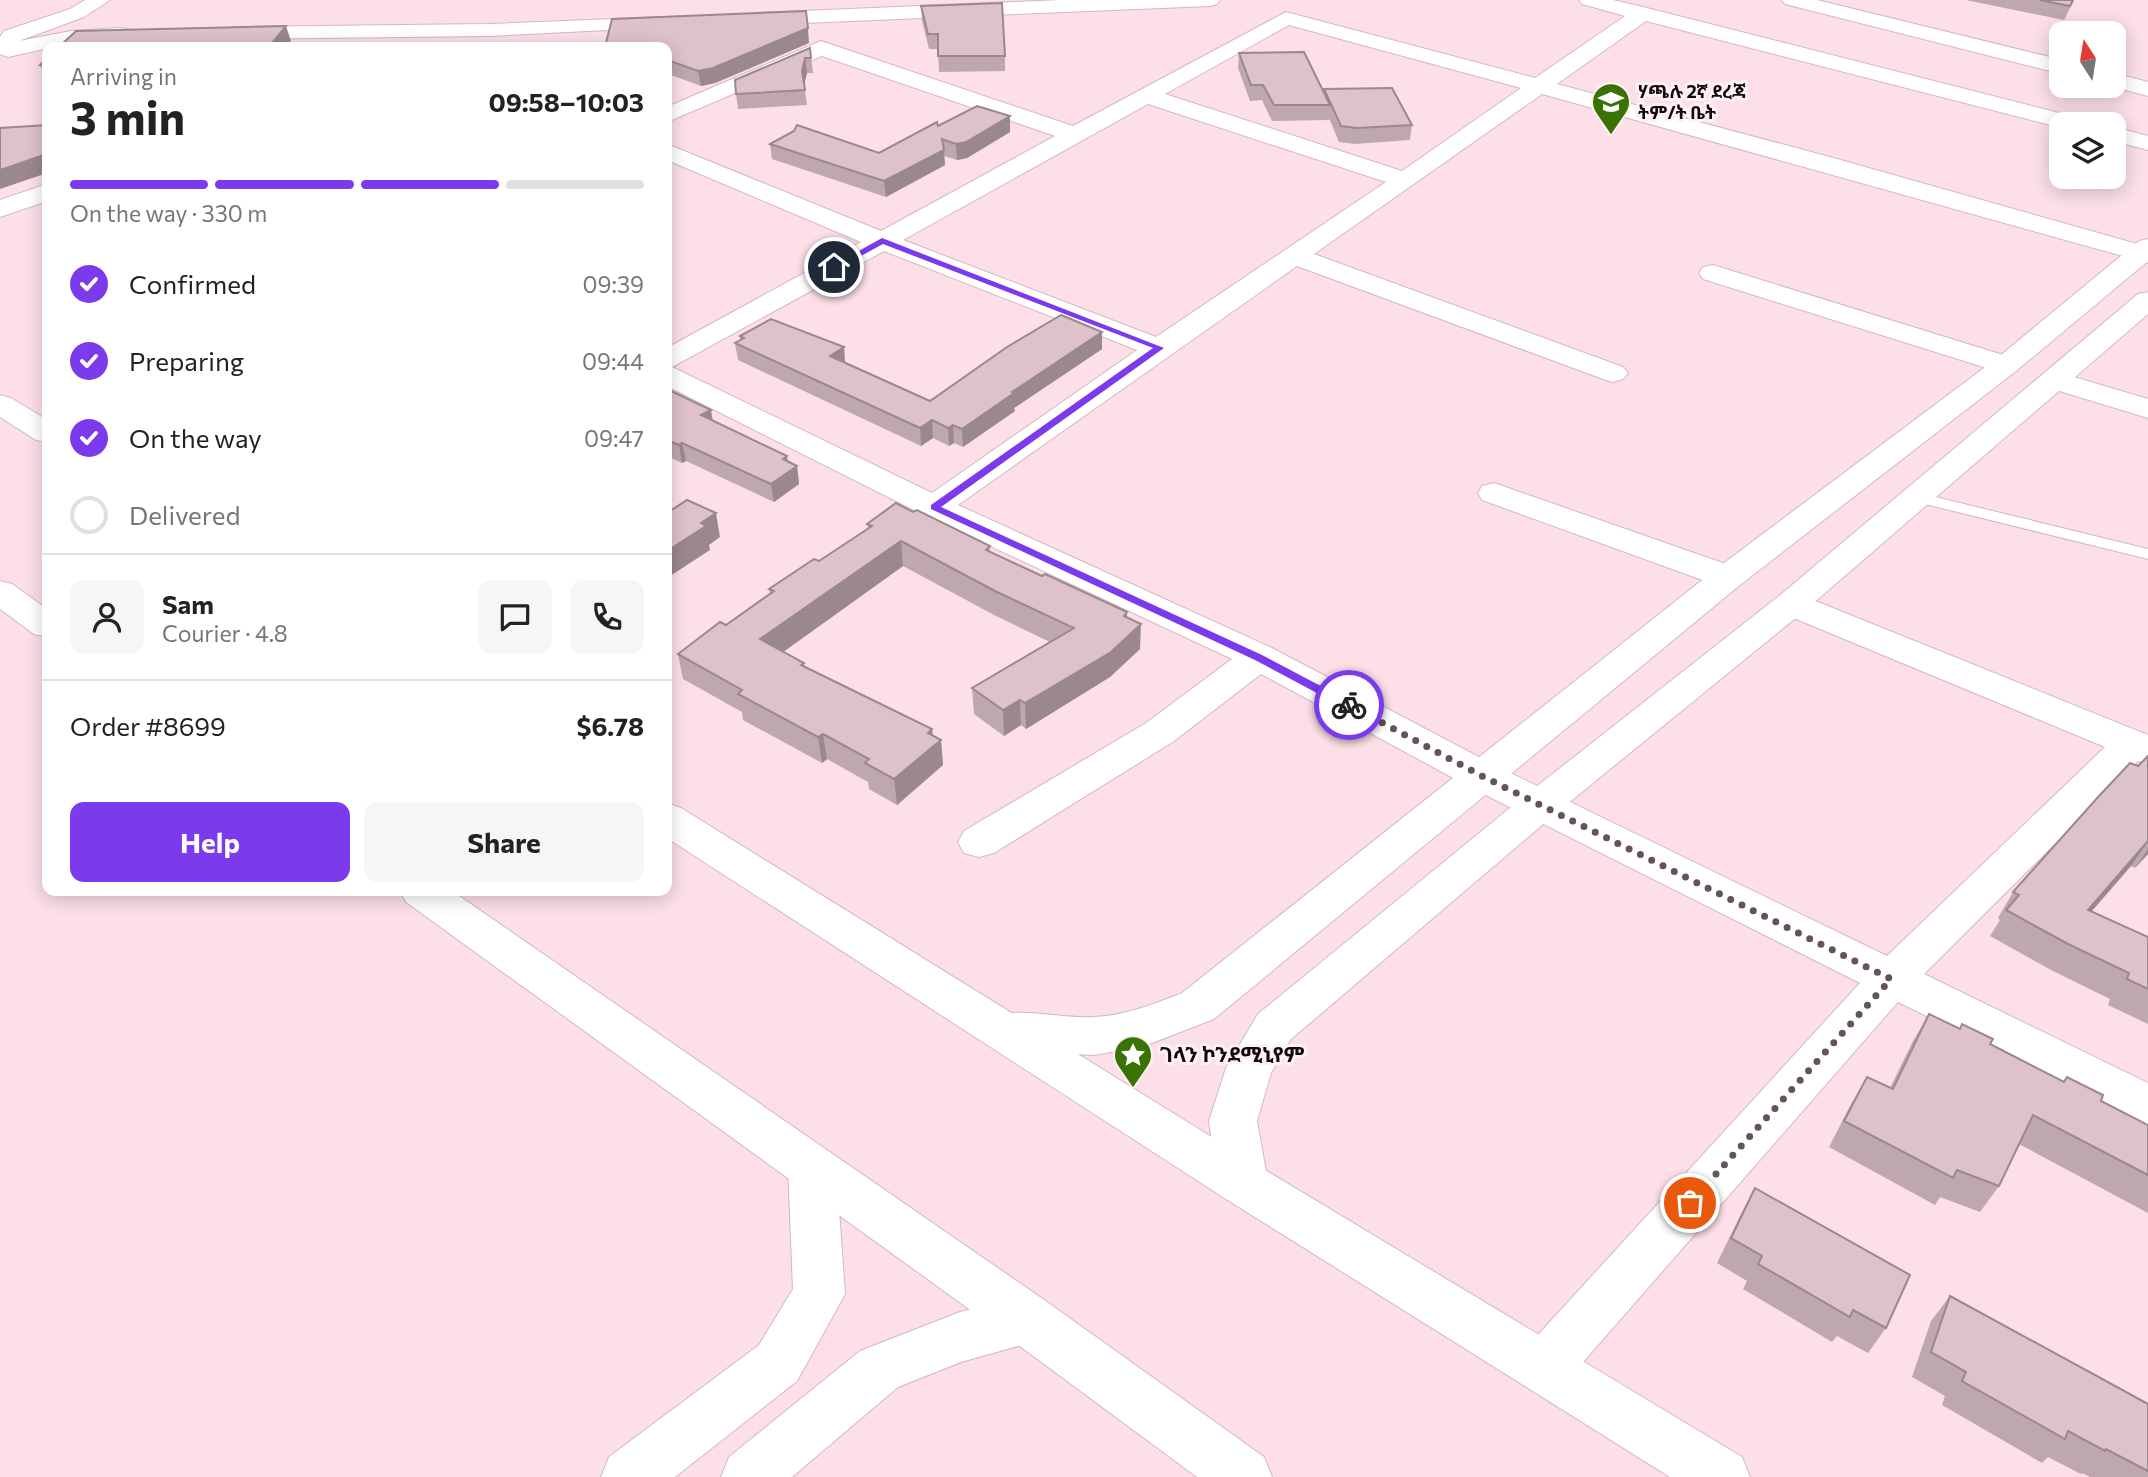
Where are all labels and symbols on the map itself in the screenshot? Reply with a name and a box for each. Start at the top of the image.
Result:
north arrow [2049,21,2126,98]
place label: ሃጫሉ 2ኛ ደረጃ ትም/ት ቤት [1638,80,1746,123]
school or university icon: ሃጫሉ 2ኛ ደረጃ ትም/ት ቤት [1590,81,1632,136]
pin [804,237,864,297]
courier [1314,670,1384,740]
place icon: ገላን ኮንደሚኒየም [1112,1034,1154,1089]
place label: ገላን ኮንደሚኒየም [1160,1041,1305,1066]
pin [1660,1173,1720,1233]

